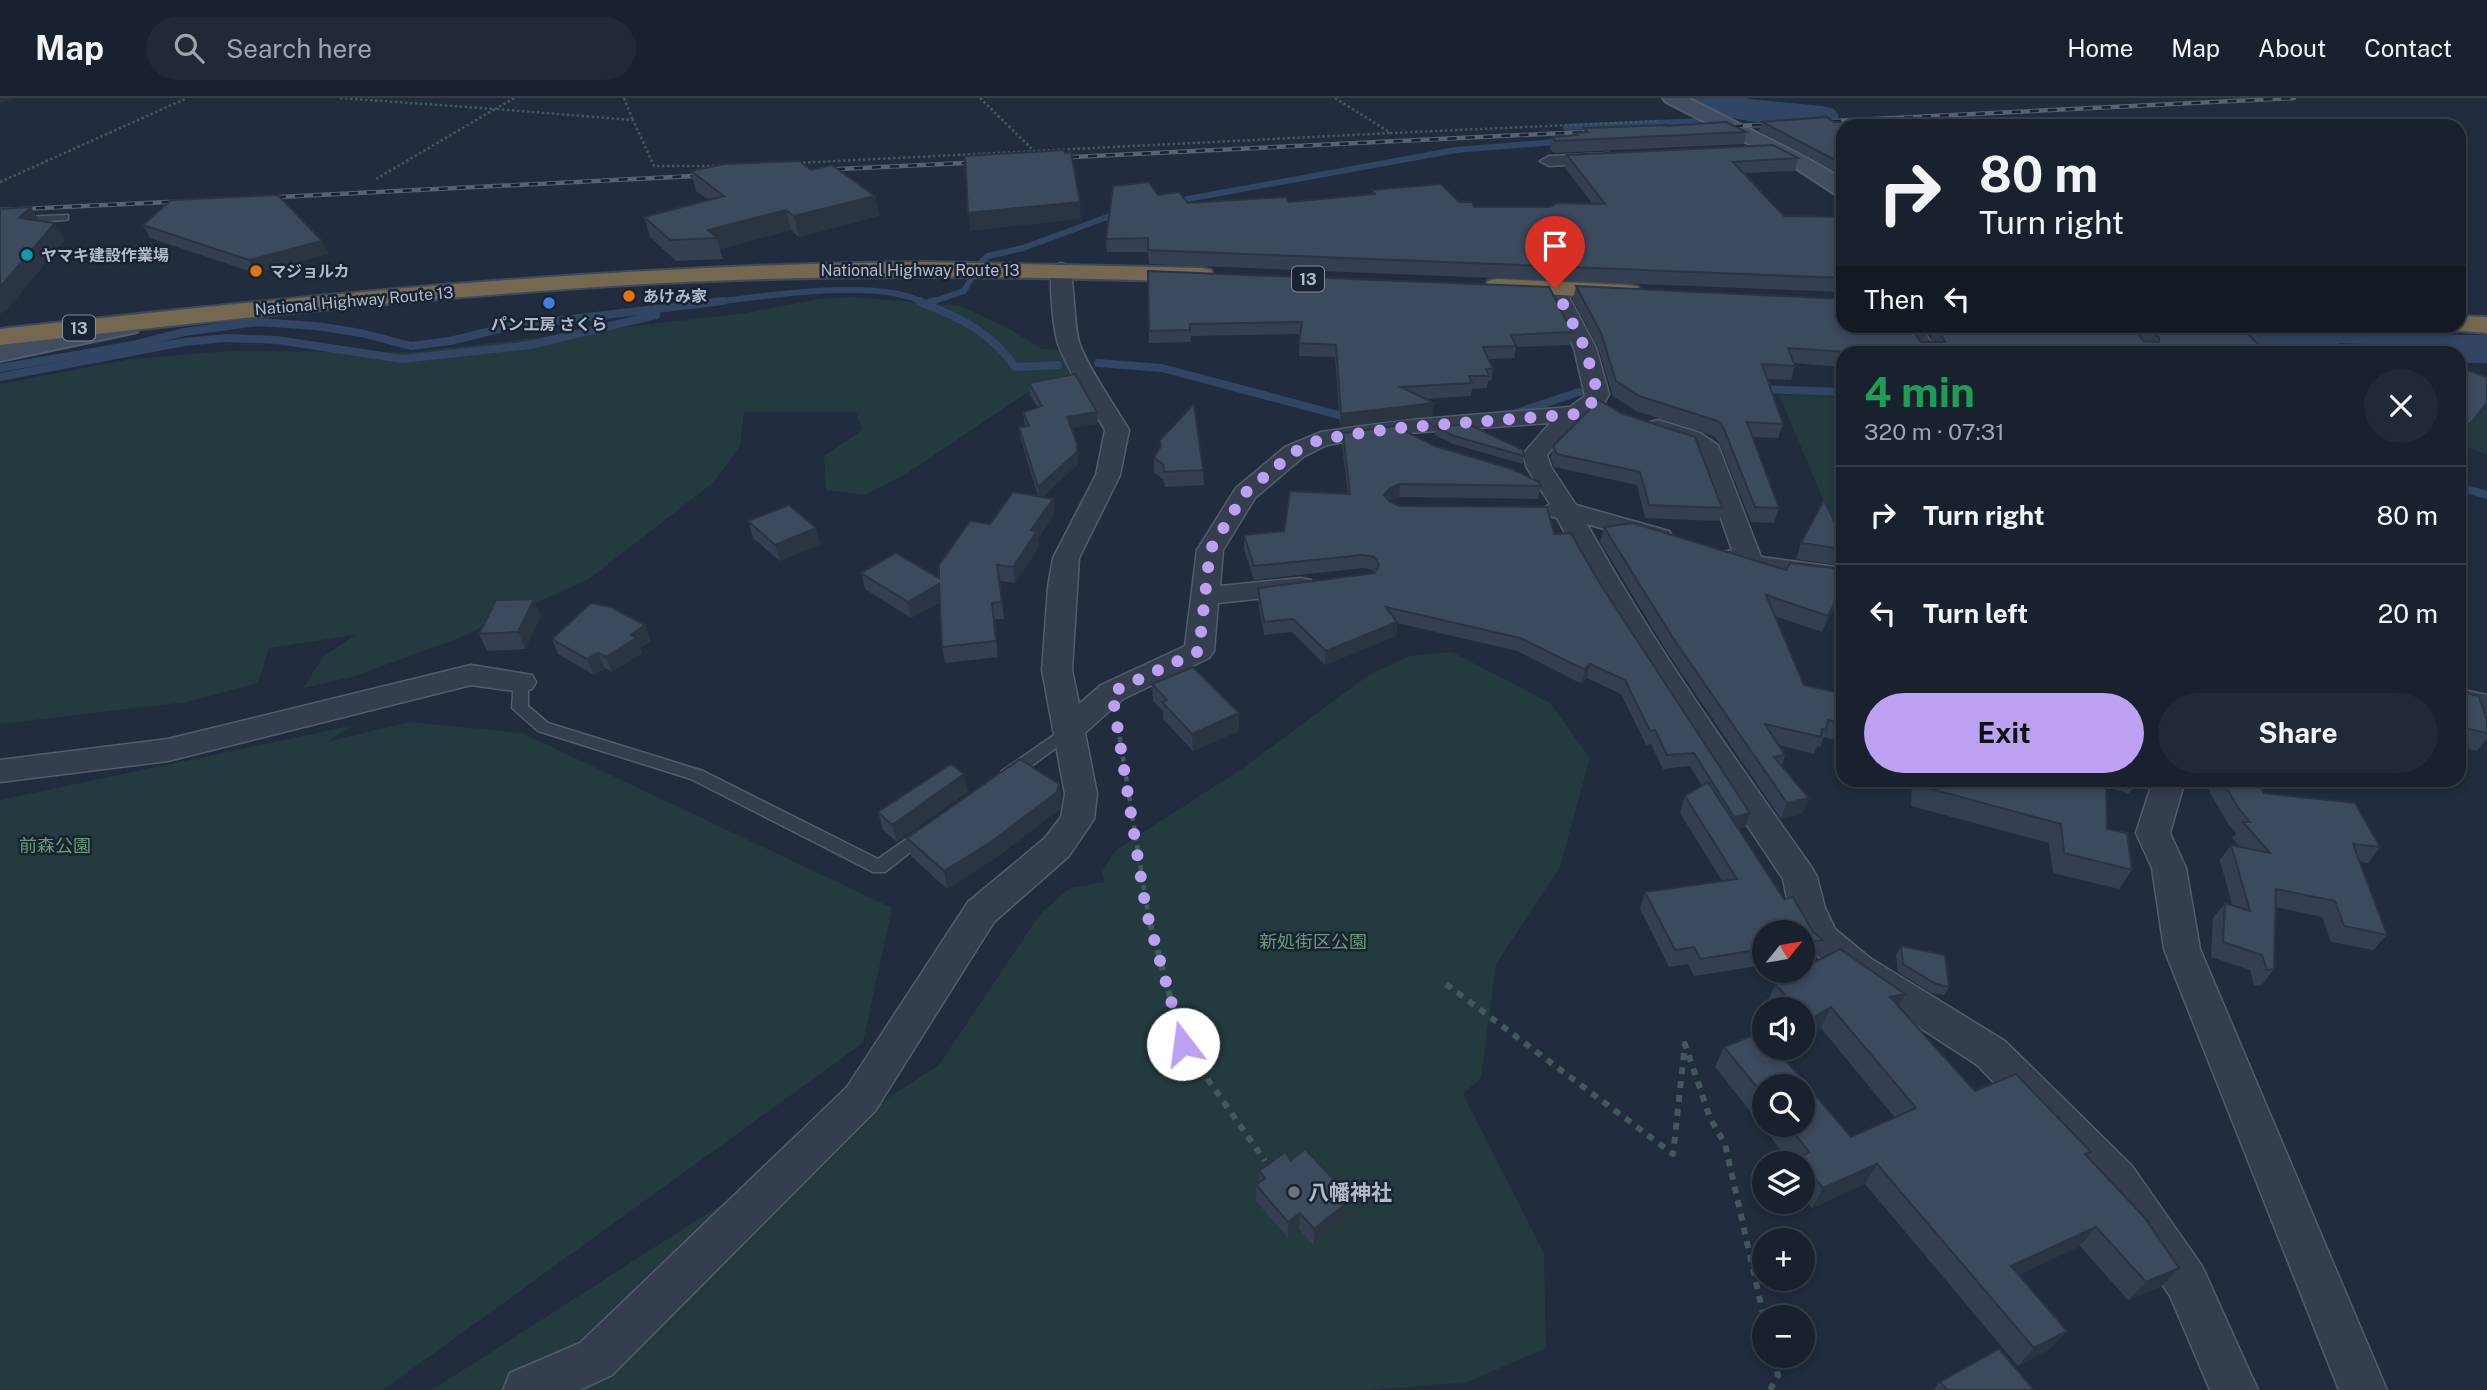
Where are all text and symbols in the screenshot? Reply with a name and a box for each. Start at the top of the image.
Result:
search box [146,17,636,80]
text: Map [35,29,104,67]
icon: search [170,29,208,67]
text: Search here [226,33,372,64]
text: Home [2067,34,2133,62]
text: Map [2171,34,2220,62]
text: About [2258,34,2326,62]
text: Contact [2364,34,2452,62]
text: 80 m [1979,145,2098,203]
icon: right [1864,147,1955,238]
text: Turn right [1979,204,2124,241]
pin [1525,216,1585,288]
icon: arrive [1536,227,1574,265]
place label: ヤマキ建設作業場 [41,246,169,265]
marker: ヤマキ建設作業場 [19,247,35,263]
street label: National Highway Route 13 [820,261,1020,280]
place label: マジョルカ [270,262,350,281]
marker: マジョルカ [248,263,264,279]
road number: 13 [1292,266,1324,292]
icon: left [1938,280,1976,318]
street label: National Highway Route 13 [254,283,454,319]
text: Then [1864,284,1924,315]
place label: あけみ家 [643,287,707,306]
marker: あけみ家 [621,288,637,304]
marker: パン工房 さくら [541,295,557,311]
place label: パン工房 さくら [491,315,607,334]
road number: 13 [63,316,95,340]
text: 4 min [1864,367,1975,416]
button: close [2364,369,2438,443]
text: 320 m · 07:31 [1864,418,2005,445]
icon: right [1864,496,1902,534]
text: Turn right [1923,500,2045,531]
text: 80 m [2377,500,2438,531]
icon: left [1864,594,1902,632]
text: Turn left [1923,598,2028,629]
text: 20 m [2378,598,2438,629]
button: Exit [1864,693,2144,773]
button: Share [2158,693,2438,773]
park label: 前森公園 [19,835,91,856]
north arrow [1752,920,1815,984]
map controls [1752,920,1815,1368]
park label: 新処街区公園 [1259,931,1367,952]
button: sound [1752,997,1815,1060]
position arrow [1146,1007,1220,1081]
button: search [1752,1074,1815,1137]
button: layers [1752,1151,1815,1214]
place label: 八幡神社 [1308,1180,1392,1205]
marker: 八幡神社 [1286,1184,1302,1200]
button: + [1752,1228,1815,1291]
button: − [1752,1305,1815,1368]

